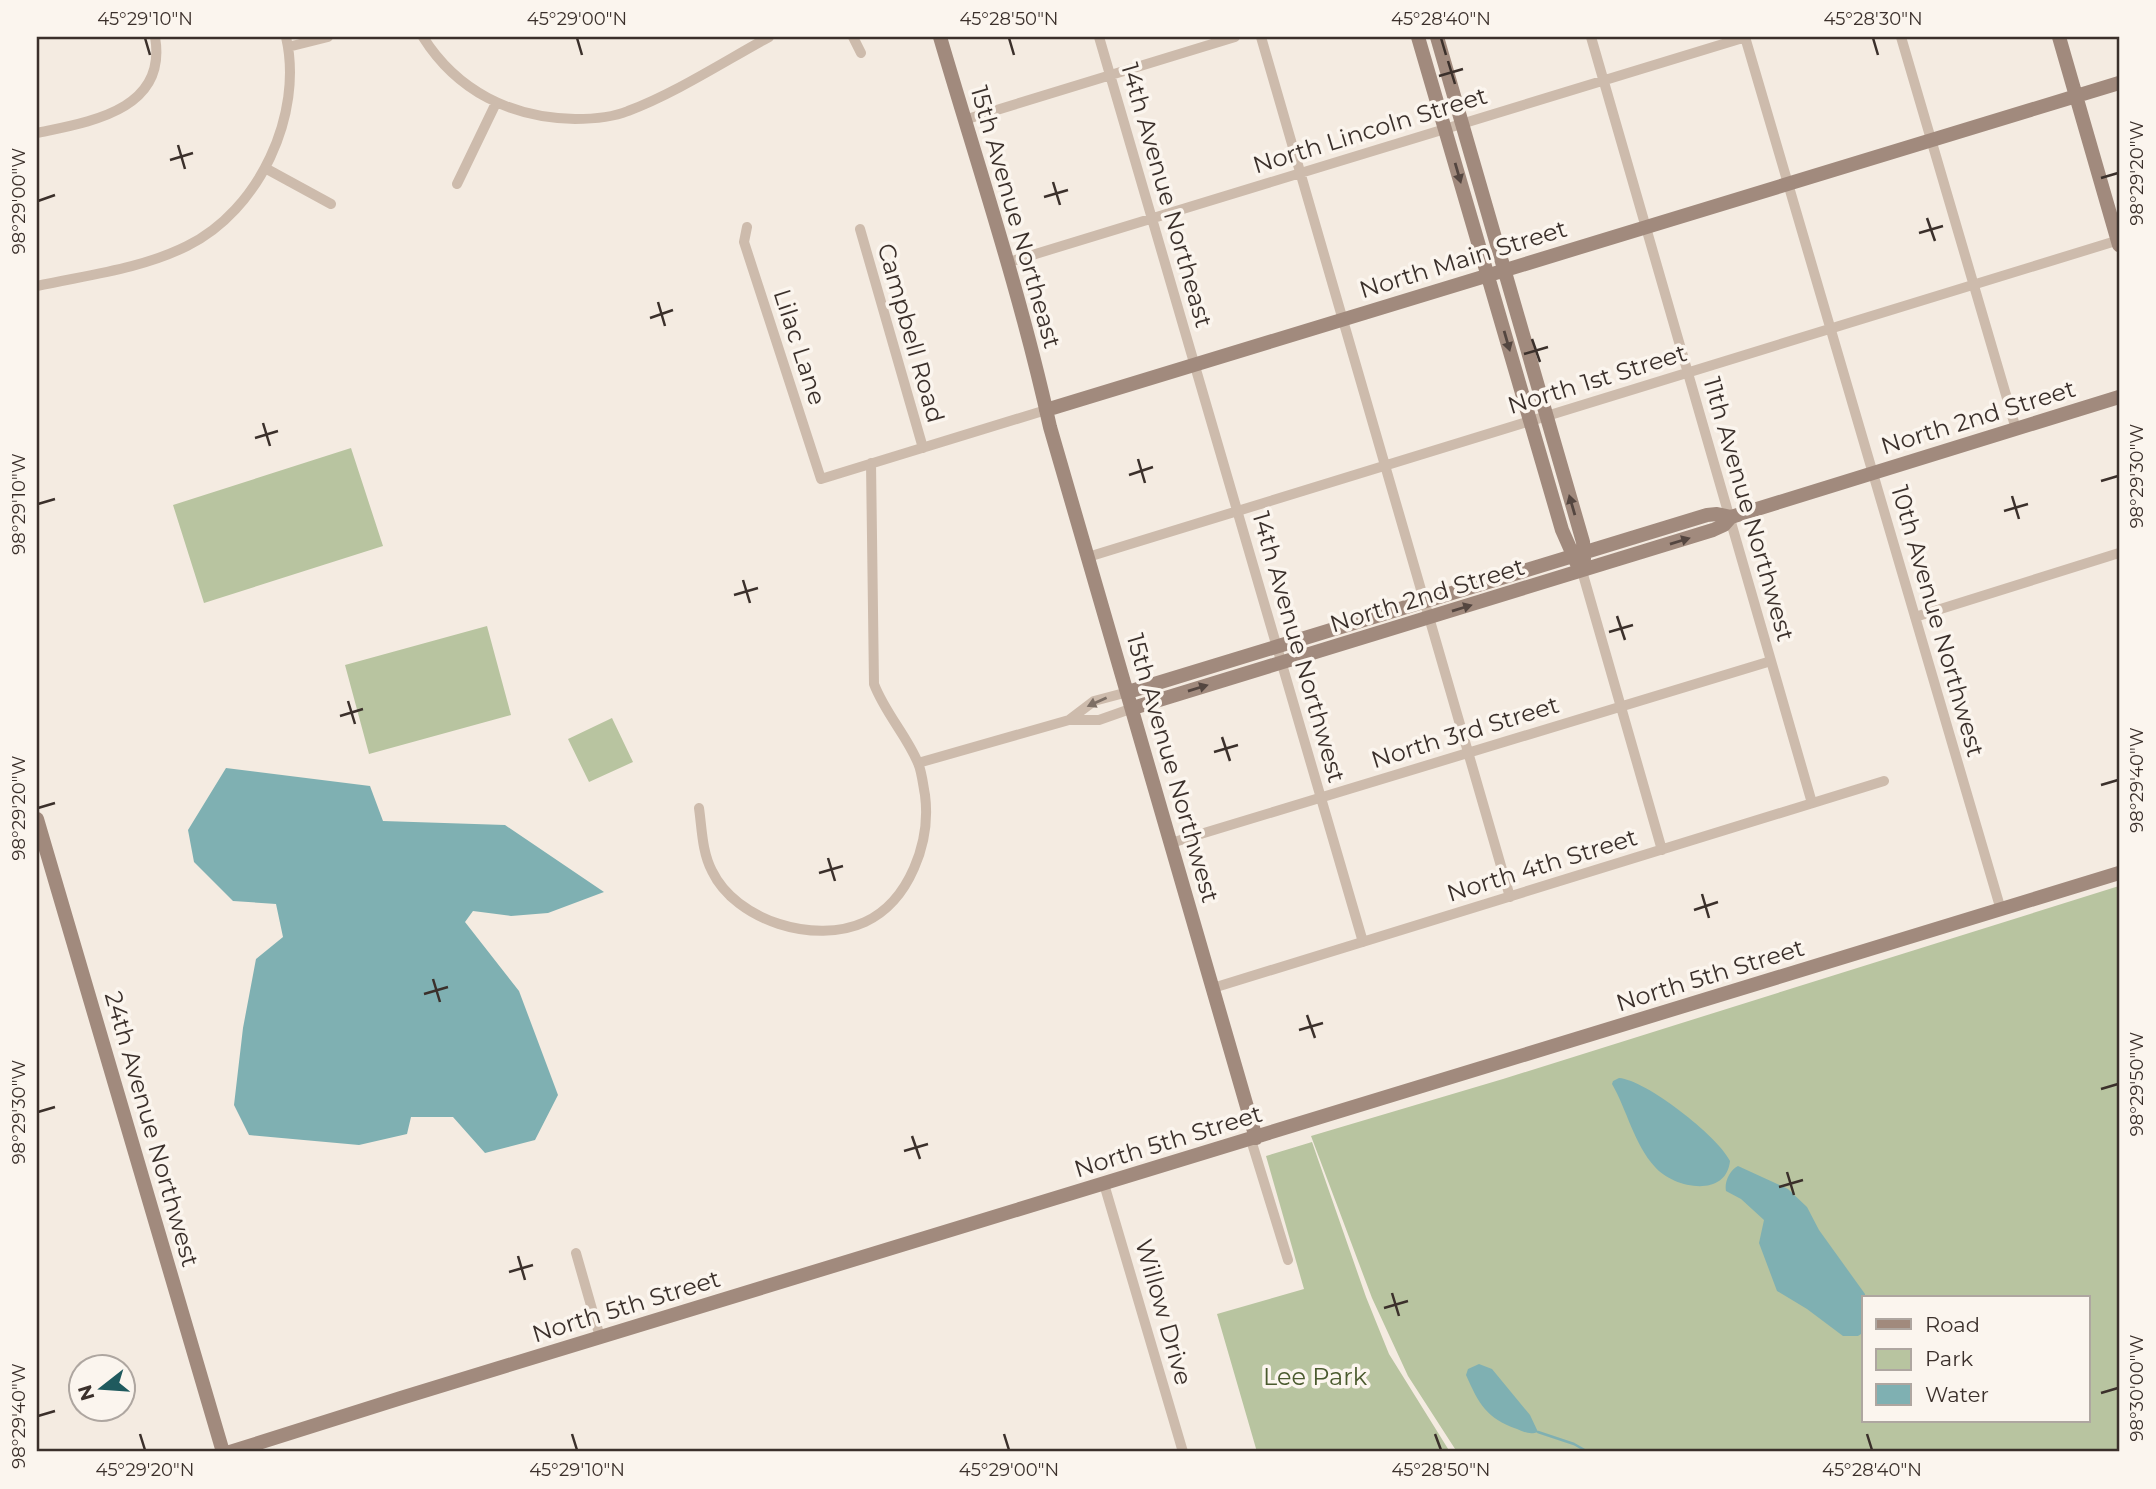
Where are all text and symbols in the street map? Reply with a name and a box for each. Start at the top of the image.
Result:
text: 45°29'10"N [97,8,193,30]
text: 45°29'00"N [527,8,627,30]
text: 45°28'50"N [960,8,1058,30]
text: 45°28'40"N [1391,8,1491,30]
text: 45°28'30"N [1823,8,1923,30]
street label: 14th Avenue Northeast [1115,59,1219,331]
street label: North Lincoln Street [1249,80,1491,179]
street label: 15th Avenue Northeast [965,82,1067,352]
text: 98°29'20"W [2126,121,2148,225]
text: 98°29'00"W [8,148,30,254]
one-way arrow [1454,163,1464,184]
street label: North Main Street [1356,214,1570,304]
street label: Campbell Road [872,240,950,426]
street label: Lilac Lane [768,285,832,409]
one-way arrow [1502,330,1513,352]
street label: North 1st Street [1504,338,1690,420]
street label: 11th Avenue Northwest [1697,374,1801,645]
street label: North 2nd Street [1877,374,2079,460]
text: 98°29'30"W [2126,424,2148,528]
text: 98°29'10"W [8,453,30,555]
street label: 10th Avenue Northwest [1885,482,1991,760]
one-way arrow [1567,494,1577,515]
street label: 14th Avenue Northwest [1246,508,1352,786]
one-way arrow [1669,535,1690,545]
street label: North 2nd Street [1326,552,1528,638]
one-way arrow [1452,603,1473,613]
street label: 15th Avenue Northwest [1121,630,1225,906]
one-way arrow [1188,683,1209,693]
street label: North 3rd Street [1368,690,1563,774]
one-way arrow [1086,697,1107,708]
text: 98°29'40"W [2126,727,2148,833]
text: 98°29'20"W [8,756,30,860]
street label: North 4th Street [1443,822,1641,908]
street label: North 5th Street [1612,933,1808,1017]
street label: 24th Avenue Northwest [99,988,205,1270]
text: 98°29'50"W [2126,1032,2148,1136]
text: 98°29'30"W [8,1060,30,1164]
street label: North 5th Street [1070,1099,1266,1183]
street label: Willow Drive [1129,1236,1199,1388]
street label: North 5th Street [528,1264,724,1348]
legend [1862,1296,2090,1422]
text: Road [1925,1312,1980,1337]
text: 98°30'00"W [2126,1335,2148,1441]
text: Park [1925,1346,1973,1371]
north arrow [66,1352,136,1422]
park label: Lee Park [1263,1362,1368,1391]
text: 98°29'40"W [8,1363,30,1469]
text: N [73,1382,99,1404]
text: Water [1925,1382,1989,1407]
text: 45°29'20"N [96,1459,194,1481]
text: 45°29'10"N [529,1459,625,1481]
text: 45°29'00"N [959,1459,1059,1481]
text: 45°28'50"N [1392,1459,1490,1481]
text: 45°28'40"N [1822,1459,1922,1481]

